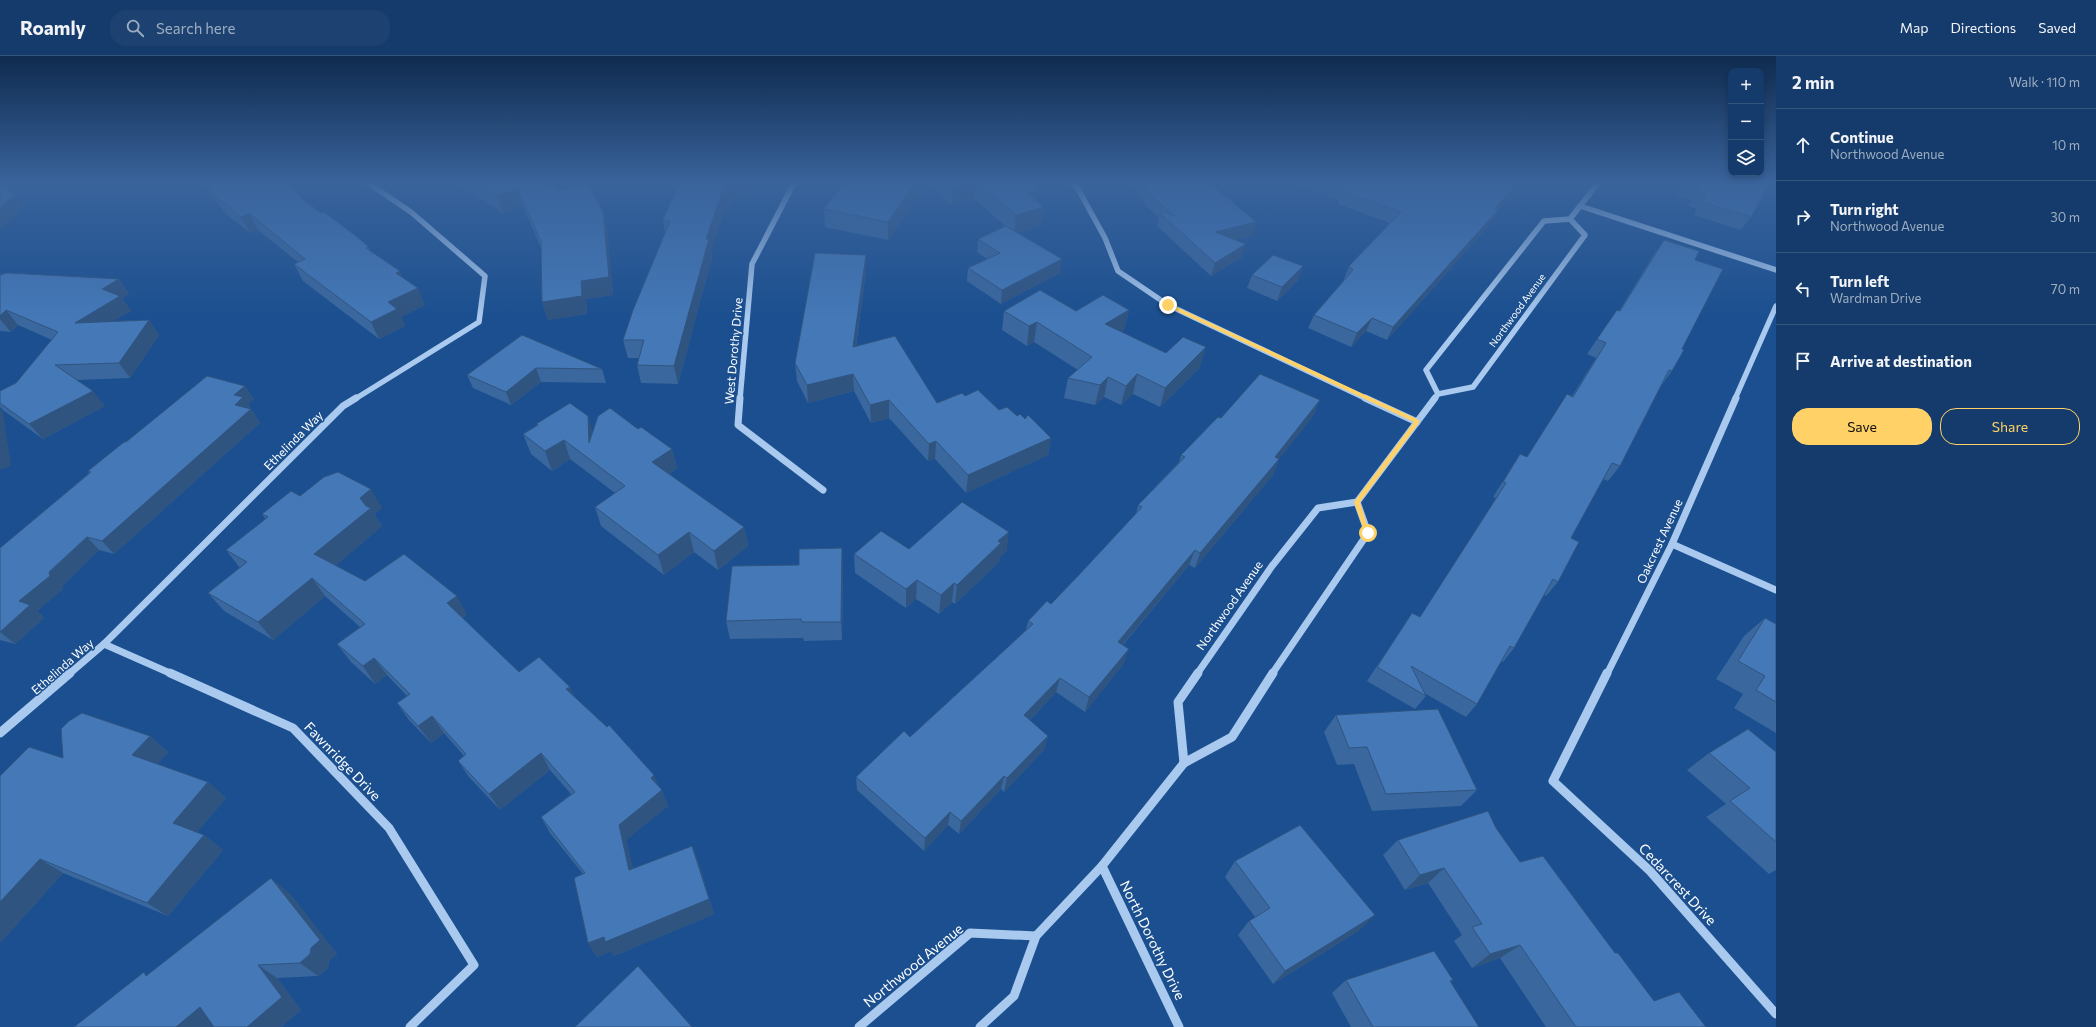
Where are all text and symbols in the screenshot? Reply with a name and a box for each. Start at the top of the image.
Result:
search box [110,10,390,46]
text: Roamly [20,16,86,39]
icon: search [124,17,146,39]
text: Search here [156,19,235,37]
text: Map [1900,19,1929,36]
text: Directions [1951,19,2016,36]
text: Saved [2038,19,2076,36]
map controls [1728,68,1764,176]
button: + [1728,68,1764,104]
text: 2 min [1792,72,1834,93]
text: Walk · 110 m [2009,74,2080,90]
button: − [1728,104,1764,140]
text: Continue [1830,128,1894,146]
icon: ahead [1792,134,1814,156]
text: 10 m [2052,137,2080,153]
button: layers [1728,140,1764,176]
text: Northwood Avenue [1830,146,1944,162]
text: Turn right [1830,200,1899,218]
icon: right [1792,206,1814,228]
text: 30 m [2050,209,2080,225]
text: Northwood Avenue [1830,218,1944,234]
street label: Northwood Avenue [1486,271,1548,349]
text: Turn left [1830,272,1889,290]
icon: left [1792,278,1814,300]
text: 70 m [2051,281,2080,297]
text: Wardman Drive [1830,290,1921,306]
route end [1159,296,1177,314]
street label: West Dorothy Drive [721,297,745,405]
icon: arrive [1792,350,1814,372]
text: Arrive at destination [1830,352,1972,370]
street label: Ethelinda Way [261,408,325,472]
button: Save [1792,408,1932,445]
button: Share [1940,408,2080,445]
street label: Oakcrest Avenue [1633,496,1685,586]
route start [1359,524,1377,542]
street label: Northwood Avenue [1193,558,1265,652]
street label: Ethelinda Way [28,635,96,697]
street label: Fawnridge Drive [301,718,385,804]
street label: Cedarcrest Drive [1636,839,1720,929]
street label: North Dorothy Drive [1117,878,1189,1002]
street label: Northwood Avenue [860,920,966,1010]

